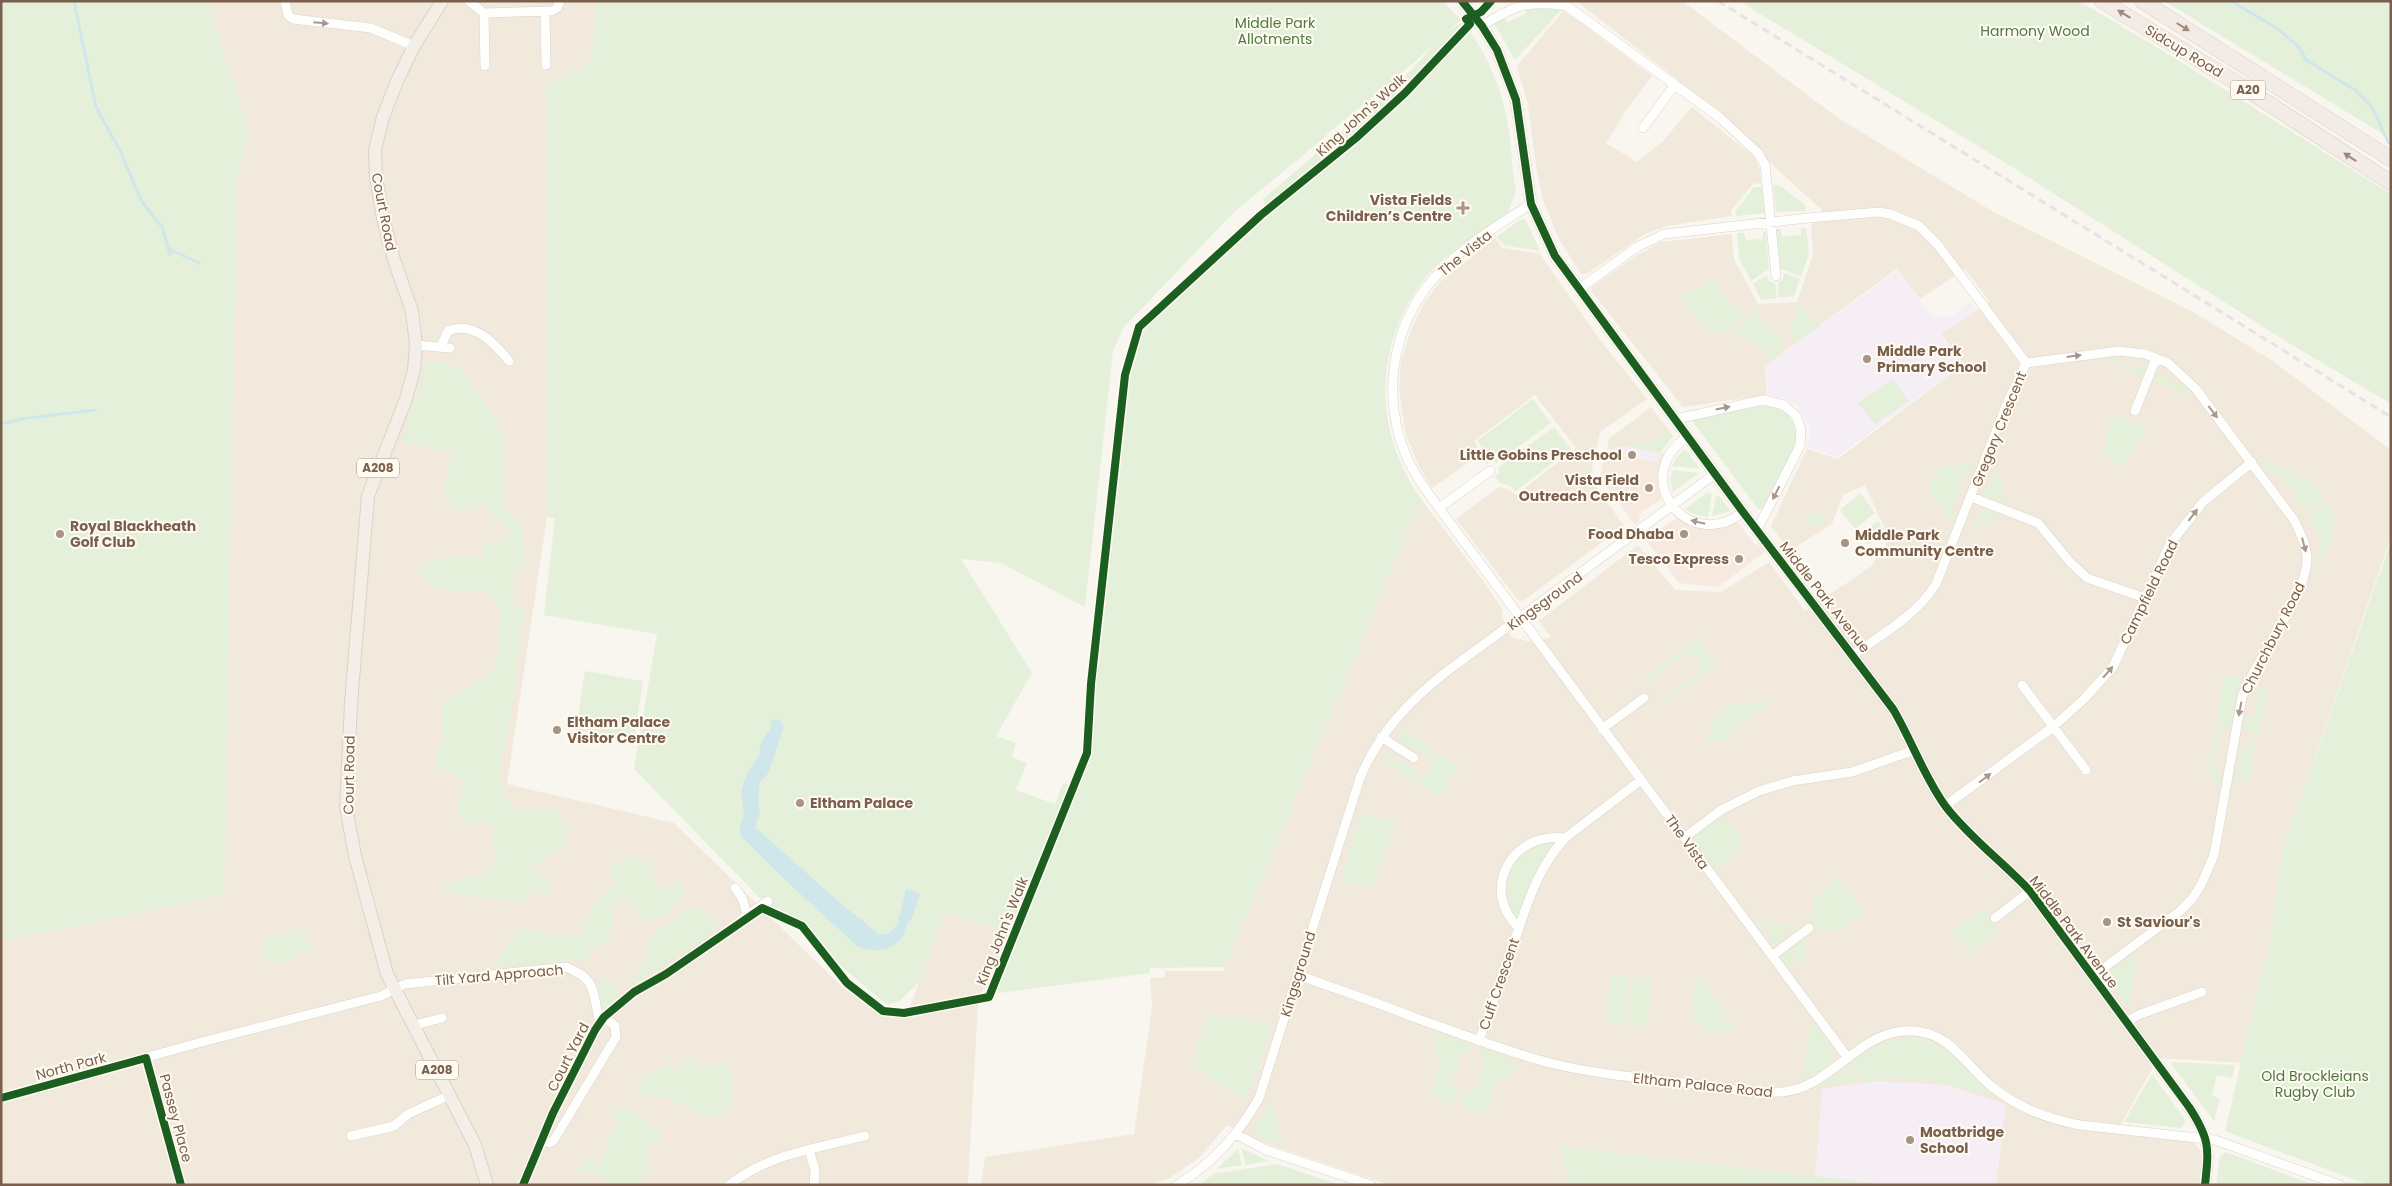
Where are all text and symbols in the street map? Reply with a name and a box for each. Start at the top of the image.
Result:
one-way arrow [2117,10,2130,19]
park label: Middle Park Allotments [1235,13,1316,49]
one-way arrow [313,19,329,27]
street label: Sidcup Road [2141,20,2227,82]
park label: Harmony Wood [1980,21,2090,41]
one-way arrow [2177,23,2190,32]
street label: King John's Walk [1311,68,1411,161]
road number: A20 [2230,80,2266,100]
one-way arrow [2343,152,2356,162]
street label: Court Road [367,171,401,253]
place label: Vista Fields Children’s Centre [1326,190,1452,226]
marker: Vista Fields Children’s Centre [1456,201,1470,215]
street label: The Vista [1434,225,1496,281]
place label: Middle Park Primary School [1877,341,1986,377]
one-way arrow [2067,352,2083,360]
marker: Middle Park Primary School [1861,353,1873,365]
street label: Gregory Crescent [1967,368,2031,490]
one-way arrow [1716,404,1731,412]
one-way arrow [2208,405,2218,419]
place label: Little Gobins Preschool [1460,445,1622,465]
marker: Little Gobins Preschool [1626,449,1638,461]
road number: A208 [357,458,399,478]
place label: Vista Field Outreach Centre [1519,470,1639,506]
marker: Vista Field Outreach Centre [1643,482,1655,494]
one-way arrow [1772,486,1780,500]
one-way arrow [2187,508,2198,521]
place label: Royal Blackheath Golf Club [70,516,196,552]
one-way arrow [1690,518,1705,526]
place label: Food Dhaba [1588,524,1674,544]
place label: Middle Park Community Centre [1855,525,1994,561]
marker: Royal Blackheath Golf Club [54,528,66,540]
marker: Food Dhaba [1678,528,1690,540]
street label: Campfield Road [2115,536,2183,648]
street label: Middle Park Avenue [1775,537,1875,657]
marker: Middle Park Community Centre [1839,537,1851,549]
one-way arrow [2300,537,2308,553]
place label: Tesco Express [1628,549,1729,569]
marker: Tesco Express [1733,553,1745,565]
street label: Kingsground [1503,567,1587,635]
street label: Churchbury Road [2236,579,2310,697]
one-way arrow [2103,666,2114,679]
one-way arrow [2236,701,2244,716]
place label: Eltham Palace Visitor Centre [567,712,670,748]
marker: Eltham Palace Visitor Centre [551,724,563,736]
street label: Court Road [338,735,360,815]
one-way arrow [1978,772,1991,783]
place label: Eltham Palace [810,793,913,813]
marker: Eltham Palace [794,797,806,809]
street label: The Vista [1660,810,1714,874]
street label: Middle Park Avenue [2025,871,2123,993]
street label: King John's Walk [971,873,1033,988]
place label: St Saviour's [2117,912,2201,932]
marker: St Saviour's [2101,916,2113,928]
street label: Kingsground [1275,929,1321,1019]
street label: Cuff Crescent [1474,935,1524,1033]
street label: Tilt Yard Approach [434,959,564,991]
street label: Court Yard [542,1019,594,1095]
street label: North Park [34,1047,109,1085]
road number: A208 [416,1060,458,1080]
park label: Old Brockleians Rugby Club [2261,1066,2369,1102]
street label: Eltham Palace Road [1632,1068,1774,1102]
street label: Passey Place [155,1072,197,1165]
place label: Moatbridge School [1920,1122,2005,1158]
marker: Moatbridge School [1904,1134,1916,1146]

